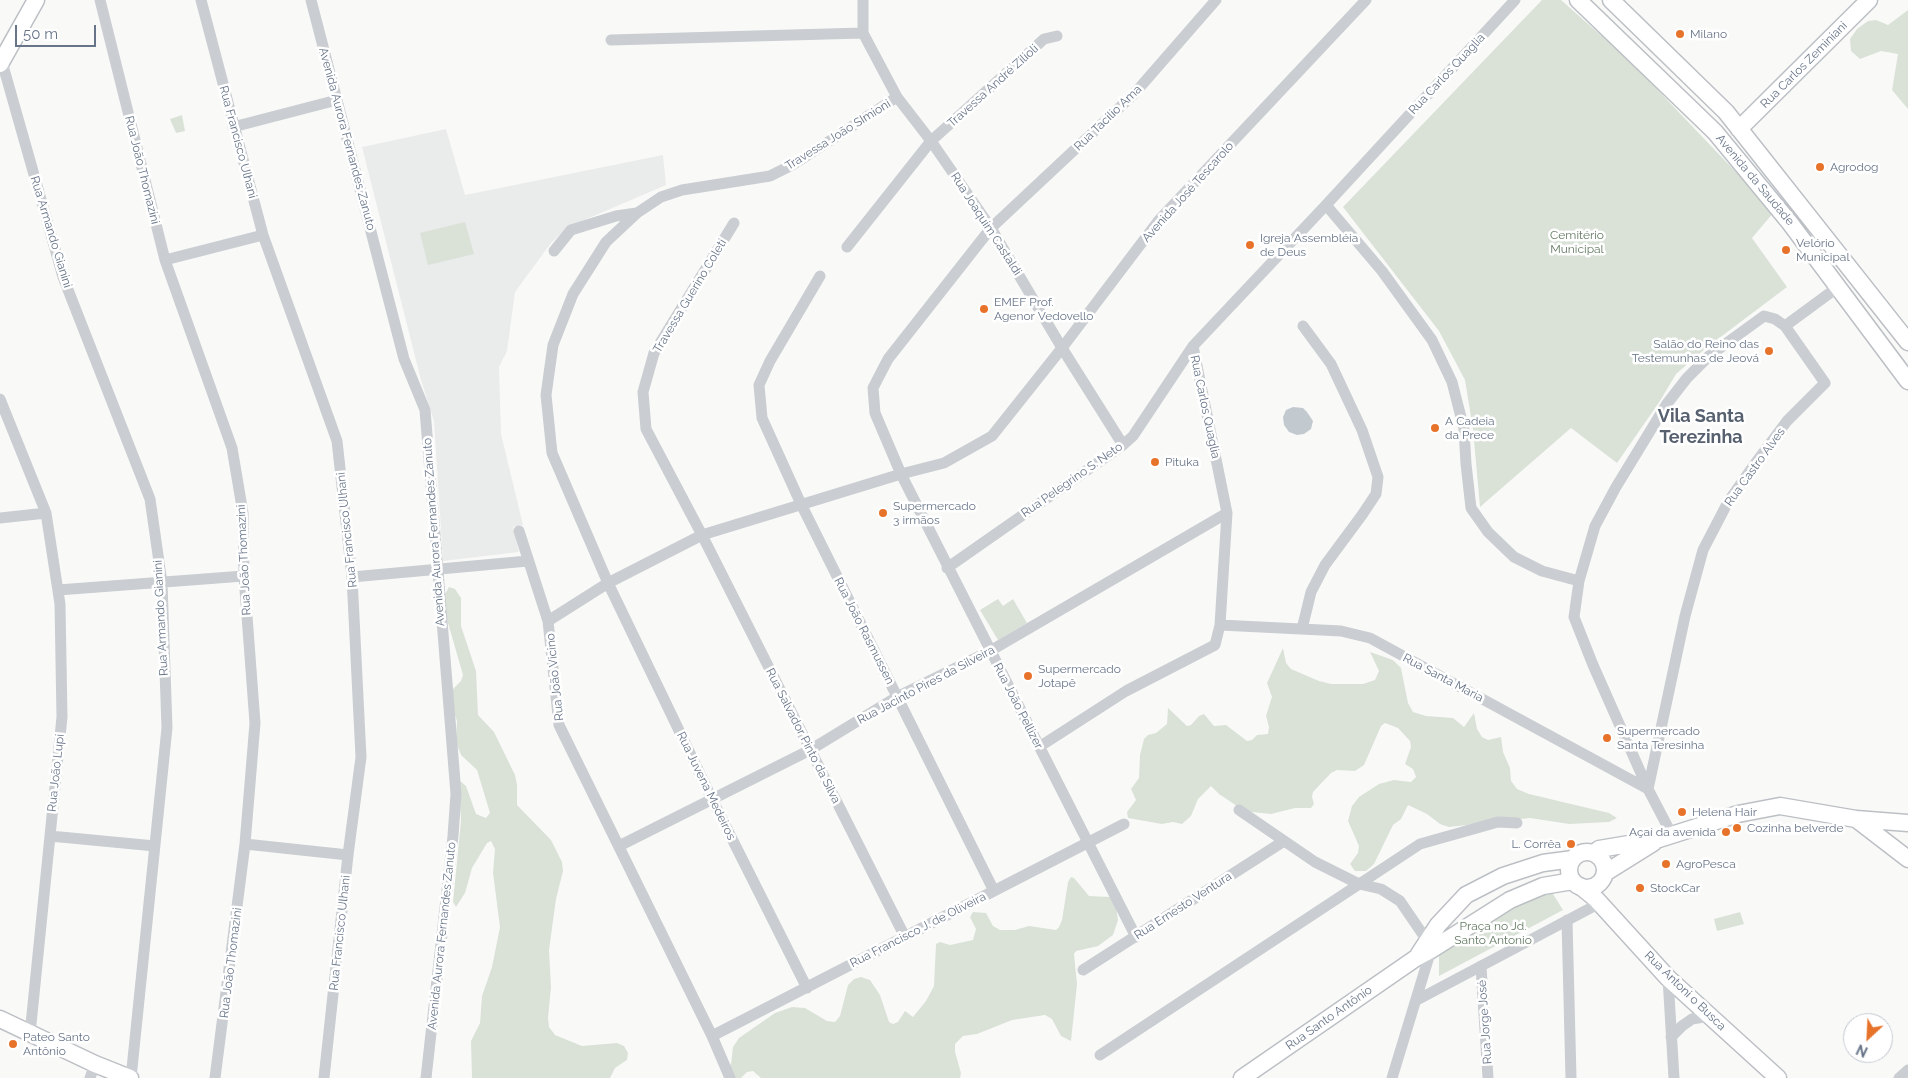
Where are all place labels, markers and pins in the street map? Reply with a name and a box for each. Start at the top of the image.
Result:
place label: Milano [1690,27,1727,41]
marker: Milano [1674,28,1686,40]
place label: Agrodog [1830,160,1879,174]
marker: Agrodog [1814,161,1826,173]
place label: Igreja Assembléia de Deus [1260,231,1358,259]
place label: Velório Municipal [1796,236,1850,264]
marker: Igreja Assembléia de Deus [1244,239,1256,251]
marker: Velório Municipal [1780,244,1792,256]
place label: EMEF Prof. Agenor Vedovello [994,295,1093,323]
marker: EMEF Prof. Agenor Vedovello [978,303,990,315]
place label: Salão do Reino das Testemunhas de Jeová [1632,337,1759,365]
marker: Salão do Reino das Testemunhas de Jeová [1763,345,1775,357]
place label: A Cadeia da Prece [1445,414,1495,442]
marker: A Cadeia da Prece [1429,422,1441,434]
place label: Pituka [1165,455,1199,469]
marker: Pituka [1149,456,1161,468]
place label: Supermercado 3 irmãos [893,499,976,527]
marker: Supermercado 3 irmãos [877,507,889,519]
place label: Supermercado Jotapê [1038,662,1121,690]
marker: Supermercado Jotapê [1022,670,1034,682]
place label: Supermercado Santa Teresinha [1617,724,1704,752]
marker: Supermercado Santa Teresinha [1601,732,1613,744]
place label: Helena Hair [1692,805,1757,819]
marker: Helena Hair [1676,806,1688,818]
place label: Cozinha belverde [1747,821,1844,835]
marker: Cozinha belverde [1731,822,1743,834]
place label: Açaí da avenida [1629,825,1716,839]
marker: Açaí da avenida [1720,826,1732,838]
place label: L. Corrêa [1511,837,1561,851]
marker: L. Corrêa [1565,838,1577,850]
place label: AgroPesca [1676,857,1736,871]
marker: AgroPesca [1660,858,1672,870]
place label: StockCar [1650,881,1700,895]
marker: StockCar [1634,882,1646,894]
place label: Pateo Santo Antônio [23,1030,90,1058]
marker: Pateo Santo Antônio [7,1038,19,1050]

